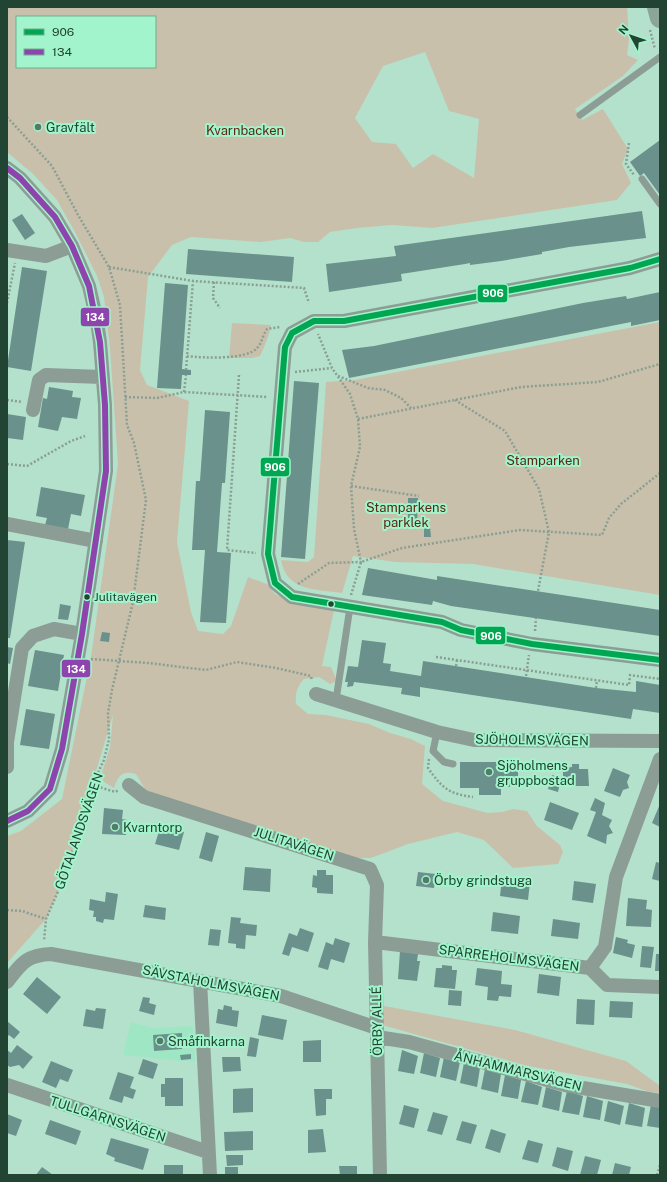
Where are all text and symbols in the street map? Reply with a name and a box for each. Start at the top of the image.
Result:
legend [16,16,156,68]
north arrow [611,16,651,56]
text: N [616,22,631,37]
text: 906 [52,25,74,39]
text: 134 [52,45,72,59]
place label: Gravfält [46,120,95,135]
marker: Gravfält [33,122,43,132]
park label: Kvarnbacken [206,123,284,138]
line badge: 906 [477,284,508,303]
text: 906 [482,287,504,299]
line badge: 134 [80,307,110,327]
text: 134 [85,311,105,323]
park label: Stamparken [506,453,580,468]
line badge: 906 [260,457,290,477]
text: 906 [264,461,286,473]
park label: Stamparkens parklek [366,500,446,530]
place label: Julitavägen [94,590,157,604]
marker: Julitavägen [82,592,92,602]
unlabelled marker [326,599,336,609]
line badge: 906 [475,626,506,645]
text: 906 [480,630,502,642]
line badge: 134 [61,659,91,678]
text: 134 [66,663,86,675]
street label: SJÖHOLMSVÄGEN [475,732,589,748]
place label: Sjöholmens gruppbostad [497,758,575,788]
marker: Sjöholmens gruppbostad [484,767,494,777]
street label: GÖTALANDSVÄGEN [52,771,106,891]
place label: Kvarntorp [123,820,183,835]
marker: Kvarntorp [110,822,120,832]
street label: JULITAVÄGEN [252,824,336,864]
place label: Örby grindstuga [434,873,532,888]
marker: Örby grindstuga [421,875,431,885]
street label: SPARREHOLMSVÄGEN [438,942,580,974]
street label: SÄVSTAHOLMSVÄGEN [141,962,281,1004]
street label: ÖRBY ALLÉ [368,986,385,1056]
place label: Småfinkarna [168,1034,245,1049]
marker: Småfinkarna [155,1036,165,1046]
street label: ÅNHAMMARSVÄGEN [453,1047,584,1094]
street label: TULLGARNSVÄGEN [48,1093,168,1145]

